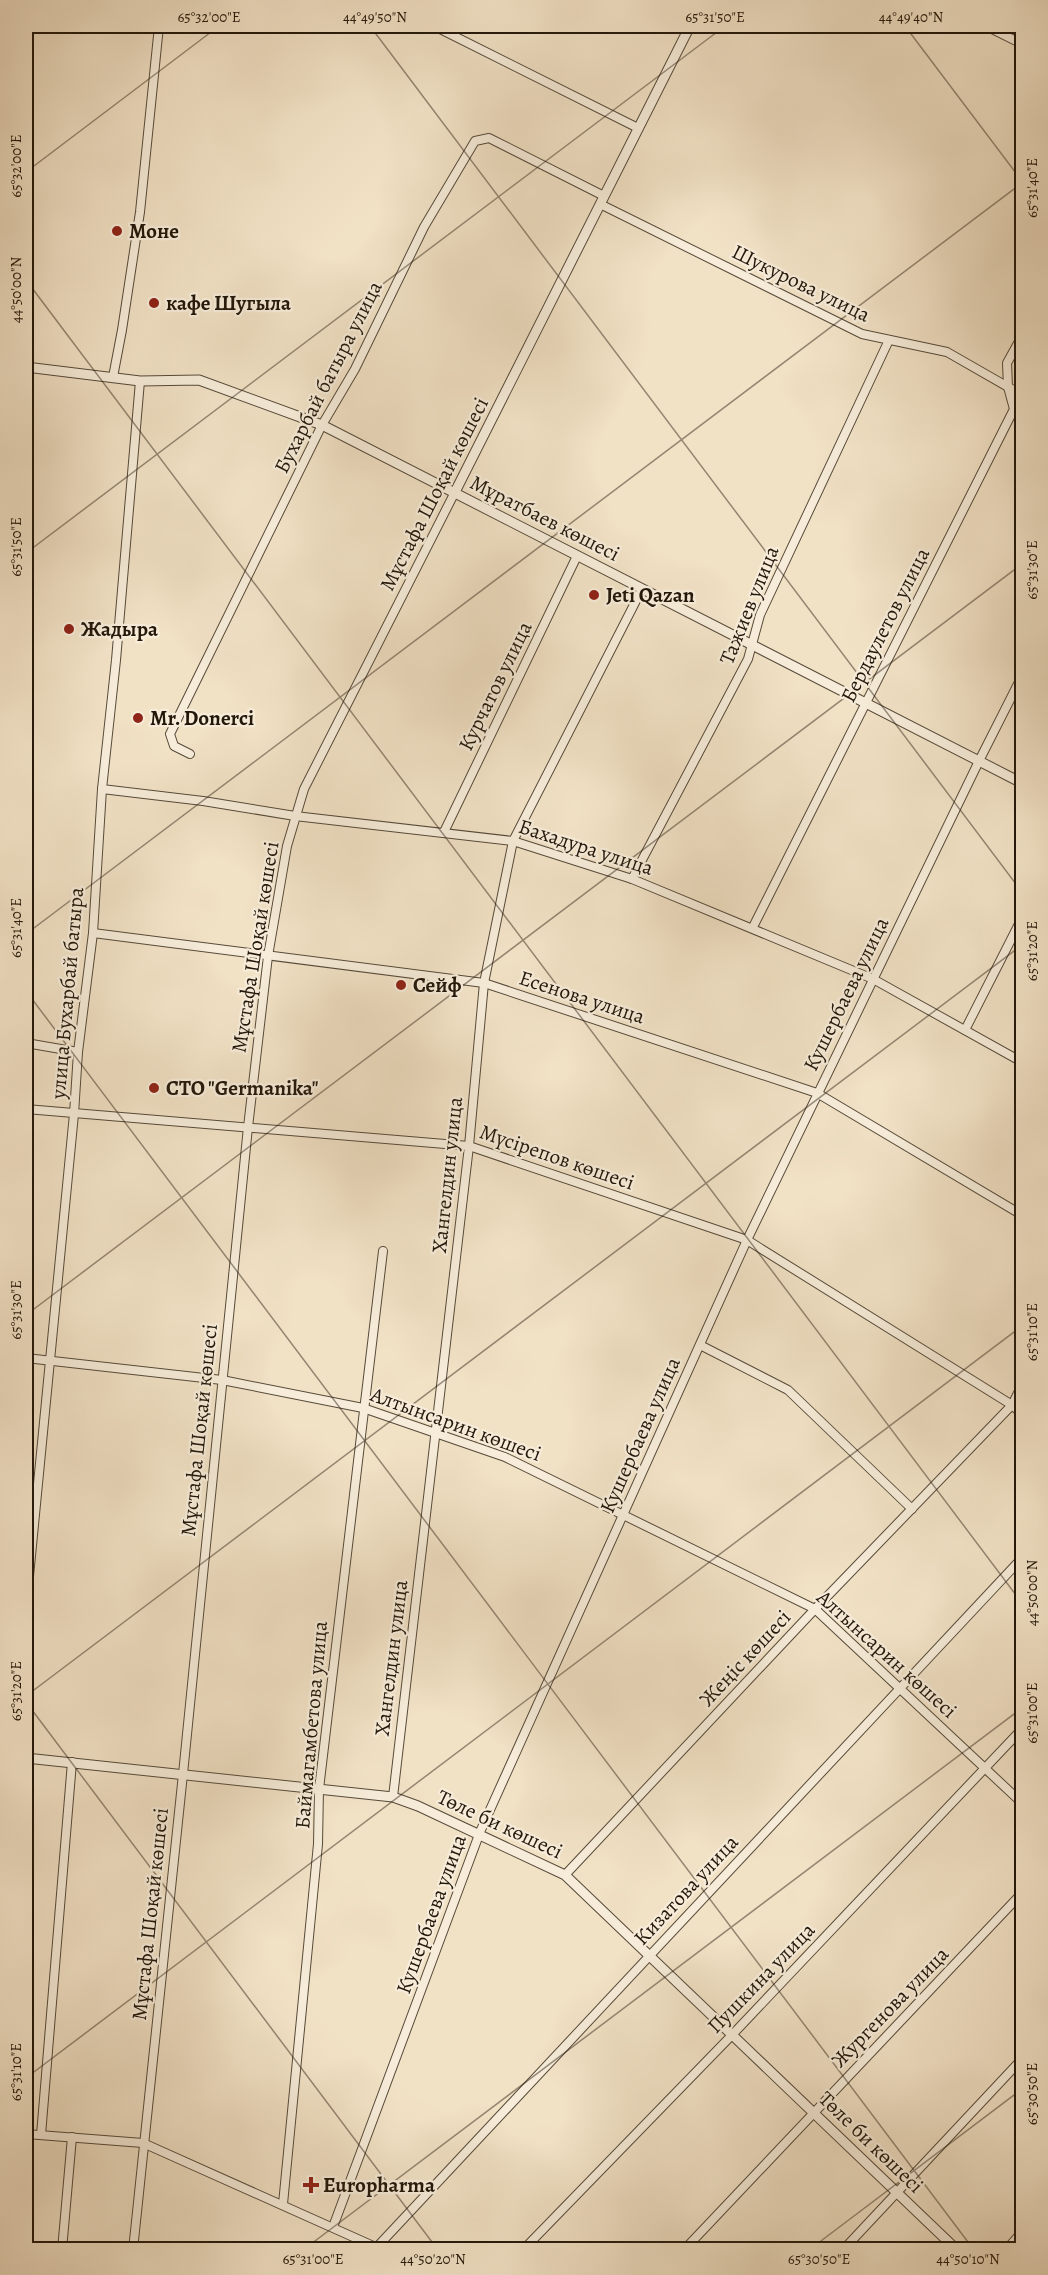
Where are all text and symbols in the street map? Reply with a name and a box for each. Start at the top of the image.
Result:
text: 65°32'00"E [177,7,241,27]
text: 44°49'50"N [343,7,407,27]
text: 65°31'50"E [685,7,745,27]
text: 44°49'40"N [879,7,943,27]
text: 65°32'00"E [6,134,26,198]
text: 65°31'40"E [1022,158,1042,218]
place label: Моне [129,217,179,245]
marker: Моне [110,224,124,238]
street label: Шукурова улица [727,237,875,329]
text: 44°50'00"N [6,257,26,323]
street label: Бухарбай батыра улица [267,276,389,478]
place label: кафе Шугыла [166,289,291,317]
marker: кафе Шугыла [147,296,161,310]
street label: Мұстафа Шоқай көшесі [373,392,495,595]
street label: Мұратбаев көшесі [465,468,625,568]
text: 65°31'50"E [6,517,26,577]
text: 65°31'30"E [1022,540,1042,600]
street label: Тажиев улица [713,541,786,668]
street label: Бердаулетов улица [834,543,936,707]
place label: Jeti Qazan [606,581,695,609]
marker: Jeti Qazan [587,588,601,602]
place label: Жадыра [81,615,158,643]
street label: Курчатов улица [452,616,539,755]
marker: Жадыра [62,622,76,636]
place label: Mr. Donerci [150,704,254,732]
marker: Mr. Donerci [131,711,145,725]
street label: Бахадура улица [515,812,657,882]
street label: Мұстафа Шоқай көшесі [224,839,286,1055]
street label: улица Бухарбай батыра [44,886,90,1101]
text: 65°31'40"E [6,898,26,958]
street label: Кушербаева улица [797,912,895,1076]
text: 65°31'20"E [1022,921,1042,981]
street label: Есенова улица [516,964,649,1031]
place label: Сейф [413,971,462,999]
marker: Сейф [394,978,408,992]
place label: СТО "Germanika" [166,1074,319,1102]
marker: СТО "Germanika" [147,1081,161,1095]
street label: Хангелдин улица [425,1095,469,1254]
street label: Мүсірепов көшесі [476,1117,638,1197]
text: 65°31'30"E [6,1280,26,1340]
text: 65°31'10"E [1022,1303,1042,1361]
street label: Мұстафа Шоқай көшесі [174,1322,224,1538]
street label: Кушербаева улица [593,1352,687,1517]
street label: Алтынсарин көшесі [366,1380,545,1468]
text: 44°50'00"N [1022,1560,1042,1626]
street label: Хангелдин улица [368,1578,414,1738]
street label: Алтынсарин көшесі [810,1583,963,1725]
street label: Жеңіс көшесі [693,1604,797,1712]
street label: Баймагамбетова улица [288,1619,334,1830]
text: 65°31'20"E [6,1661,26,1721]
text: 65°31'00"E [1022,1682,1042,1744]
street label: Төле би көшесі [433,1783,567,1865]
street label: Мұстафа Шоқай көшесі [125,1806,175,2022]
street label: Кизатова улица [627,1828,745,1951]
street label: Кушербаева улица [389,1830,473,1998]
street label: Пушкина улица [701,1916,821,2039]
street label: Жургенова улица [825,1940,955,2073]
text: 65°31'10"E [6,2043,26,2101]
text: 65°30'50"E [1022,2063,1042,2125]
street label: Төле би көшесі [813,2085,930,2199]
place label: Europharma [323,2171,436,2199]
marker: Europharma [304,2178,318,2192]
text: 65°31'00"E [282,2249,344,2269]
text: 44°50'20"N [400,2249,466,2269]
text: 65°30'50"E [788,2249,850,2269]
text: 44°50'10"N [936,2249,1000,2269]

